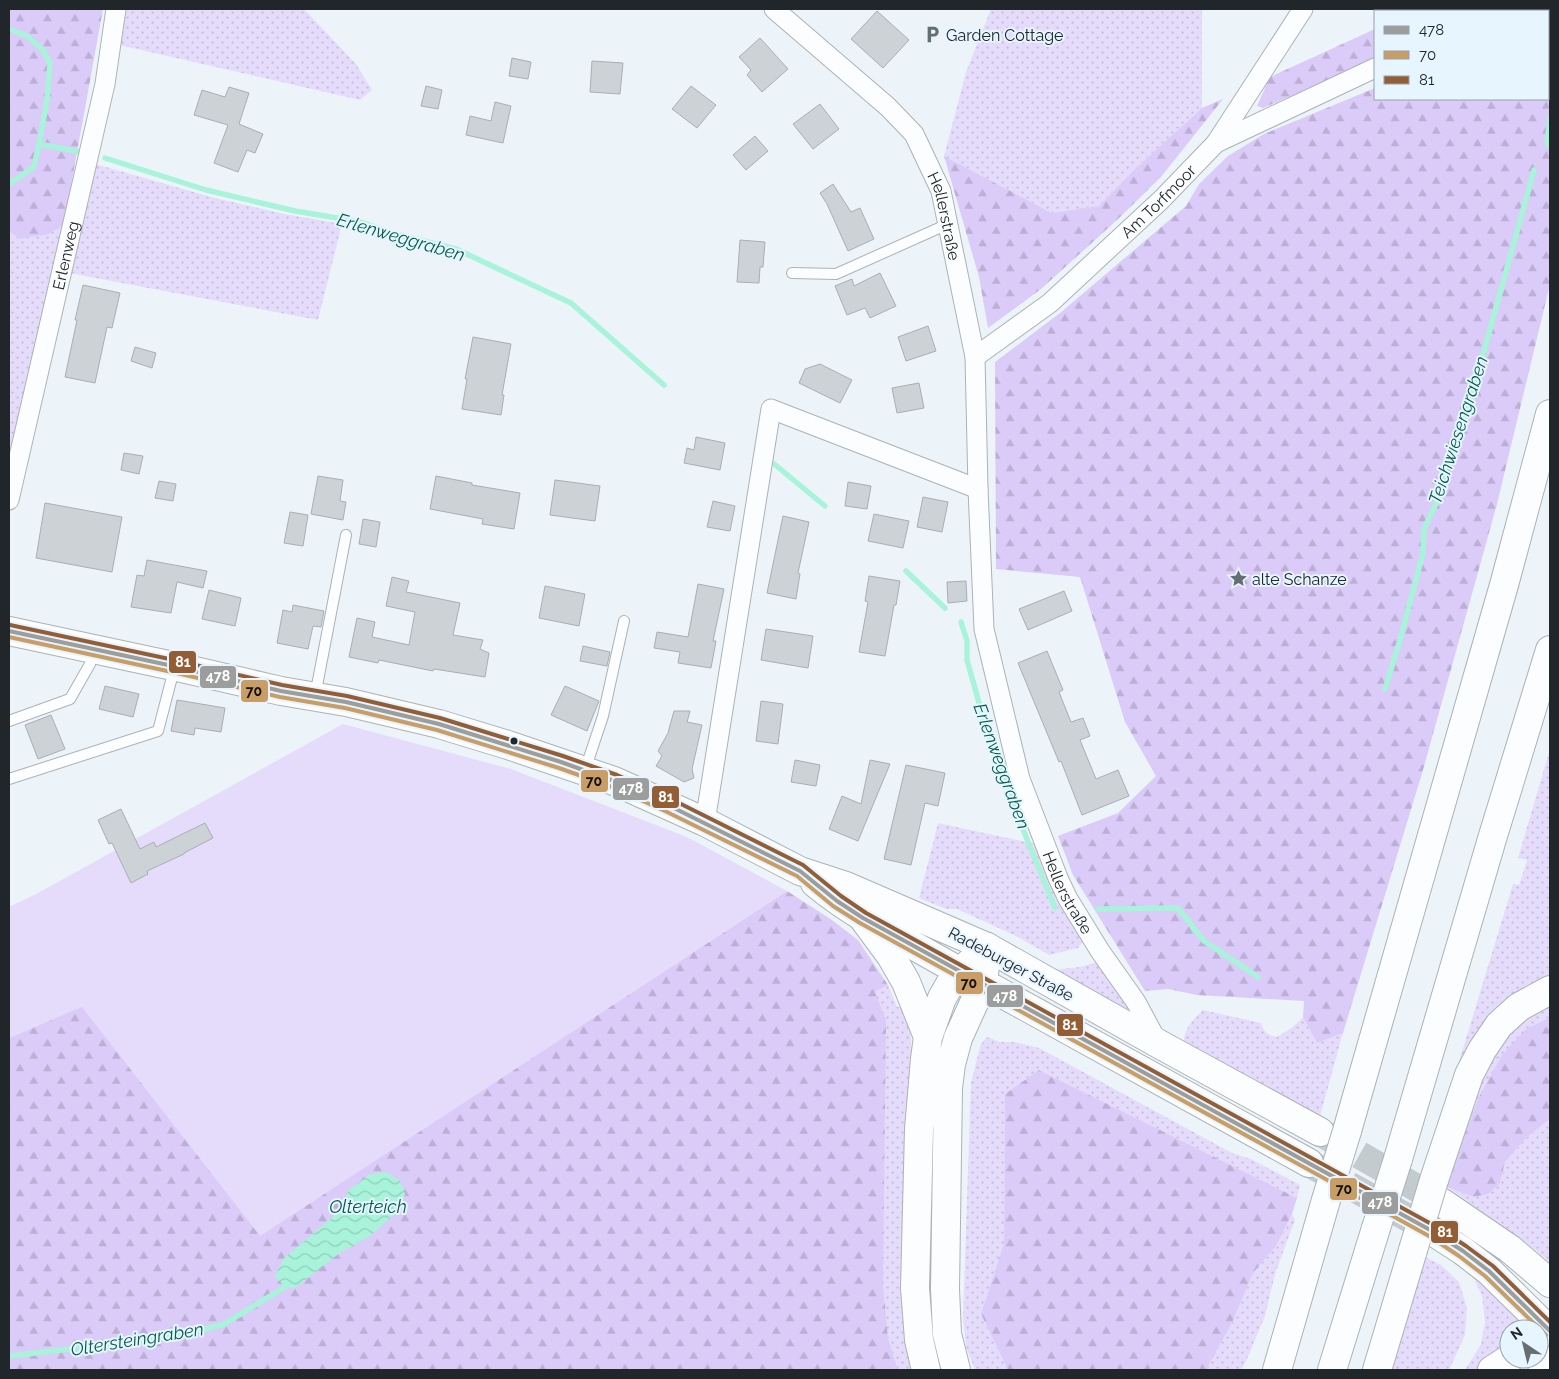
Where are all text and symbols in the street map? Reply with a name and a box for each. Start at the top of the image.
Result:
legend [1374,10,1549,100]
text: 478 [1419,21,1444,39]
parking icon: Garden Cottage [922,25,942,45]
place label: Garden Cottage [946,26,1063,45]
text: 70 [1419,46,1436,64]
text: 81 [1419,71,1435,89]
street label: Am Torfmoor [1117,160,1200,242]
street label: Hellerstraße [924,169,964,262]
water label: Erlenweggraben [335,209,467,265]
street label: Erlenweg [48,219,83,292]
water label: Teichwiesengraben [1424,353,1492,507]
place icon: alte Schanze [1228,569,1248,589]
place label: alte Schanze [1252,570,1347,589]
line badge: 81 [168,650,197,674]
text: 81 [175,654,191,670]
line badge: 478 [199,665,237,689]
text: 478 [206,668,230,684]
line badge: 70 [240,679,269,703]
text: 70 [246,683,262,699]
water label: Erlenweggraben [970,700,1034,832]
unlabelled marker [509,736,519,746]
line badge: 70 [580,769,609,793]
text: 70 [586,773,602,789]
line badge: 478 [612,777,650,801]
text: 478 [619,780,643,796]
line badge: 81 [651,785,680,809]
text: 81 [658,789,674,805]
street label: Hellerstraße [1039,848,1097,937]
street label: Radeburger Straße [945,923,1077,1005]
line badge: 70 [955,971,984,995]
text: 70 [961,975,977,991]
line badge: 478 [986,984,1024,1008]
text: 478 [993,988,1017,1004]
line badge: 81 [1056,1013,1084,1037]
text: 81 [1062,1017,1078,1033]
line badge: 70 [1329,1177,1358,1201]
text: 70 [1336,1181,1352,1197]
line badge: 478 [1361,1191,1399,1215]
text: 478 [1368,1194,1392,1210]
water label: Olterteich [329,1196,407,1217]
line badge: 81 [1430,1220,1459,1244]
text: 81 [1437,1224,1453,1240]
water label: Oltersteingraben [69,1318,205,1360]
north arrow [1499,1319,1549,1369]
text: N [1508,1324,1526,1343]

